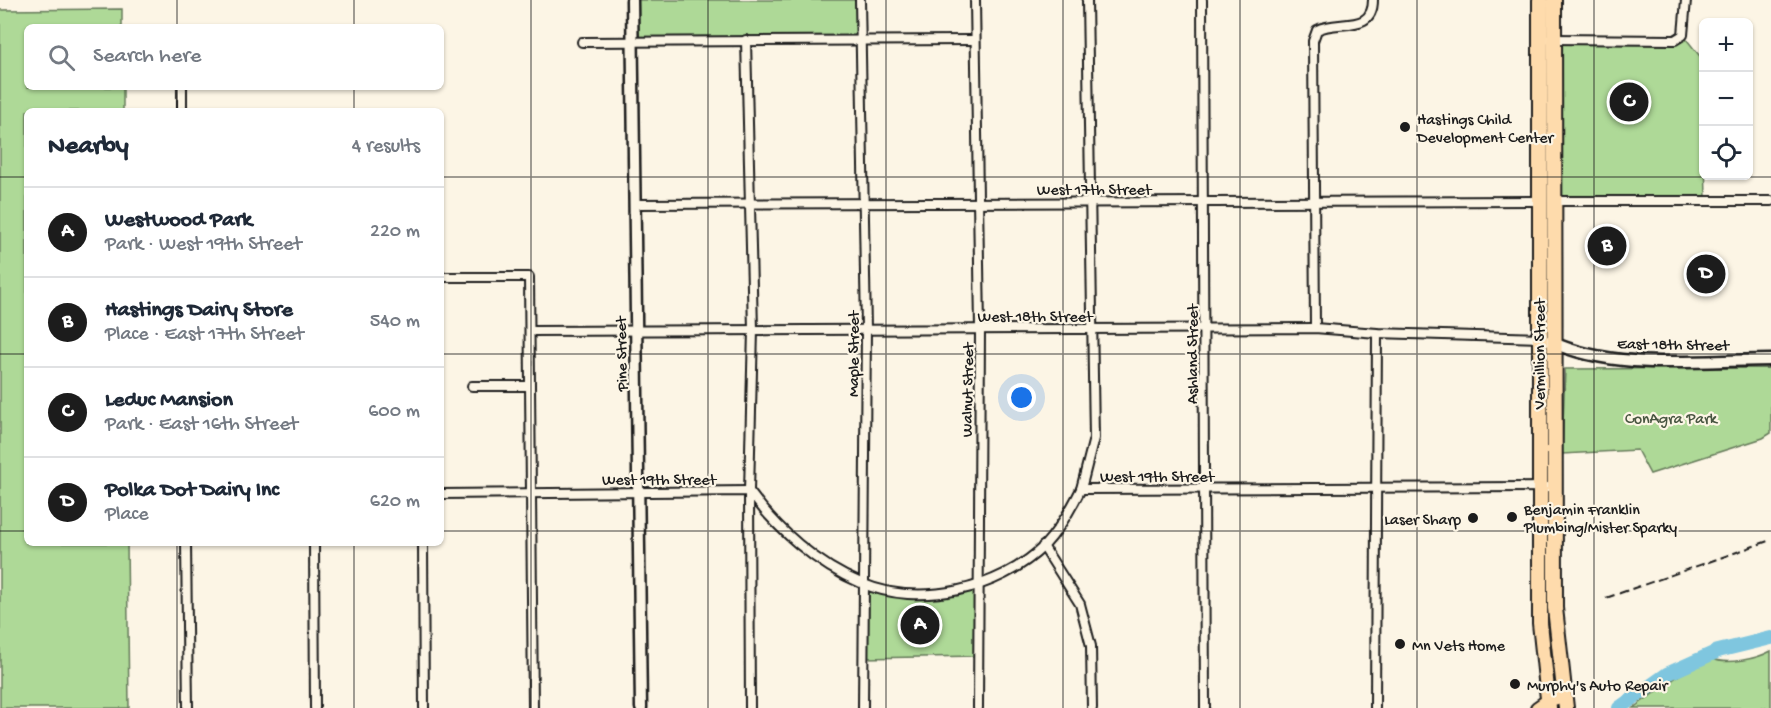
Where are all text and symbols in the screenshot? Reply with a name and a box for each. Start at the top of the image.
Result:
map controls [1699,18,1753,180]
button: + [1699,18,1753,72]
search box [24,24,444,90]
icon: search [45,41,78,74]
text: Search here [93,44,201,70]
button: − [1699,72,1753,126]
pin: C [1610,80,1648,124]
place label: Hastings Child Development Center [1416,112,1555,149]
marker: Hastings Child Development Center [1398,120,1412,134]
button: locate [1699,126,1753,180]
text: Nearby [48,132,129,163]
text: 4 results [352,136,420,159]
street label: West 17th Street [1037,182,1153,201]
text: Westwood Park [105,208,252,234]
text: A [62,221,73,244]
text: 220 m [370,221,420,244]
pin: B [1588,224,1626,268]
text: Park · West 19th Street [105,234,302,257]
pin: D [1686,252,1726,296]
street label: Vermillion Street [1532,297,1551,410]
text: Hastings Dairy Store [105,298,293,324]
street label: Ashland Street [1185,303,1204,404]
street label: Maple Street [846,309,865,397]
street label: West 18th Street [978,309,1094,328]
text: B [62,311,73,334]
text: 540 m [370,311,420,334]
street label: Pine Street [613,315,634,392]
text: Place · East 17th Street [105,324,304,347]
street label: East 18th Street [1617,336,1730,357]
street label: Walnut Street [959,341,980,437]
your location [1007,383,1036,412]
text: Leduc Mansion [105,388,233,414]
text: C [62,401,73,424]
text: 600 m [368,401,420,424]
park label: ConAgra Park [1625,411,1719,430]
text: Park · East 16th Street [105,414,298,437]
street label: West 19th Street [1100,469,1216,488]
street label: West 19th Street [602,472,718,491]
text: Polka Dot Dairy Inc [105,478,279,504]
text: D [61,491,74,514]
text: 620 m [370,491,420,514]
place label: Benjamin Franklin Plumbing/Mister Sparky [1523,502,1677,539]
text: Place [105,504,149,527]
marker: Benjamin Franklin Plumbing/Mister Sparky [1505,510,1519,524]
marker: Laser Sharp [1466,511,1480,525]
place label: Laser Sharp [1384,512,1461,531]
pin: A [900,602,940,648]
marker: Mn Vets Home [1393,637,1407,651]
place label: Mn Vets Home [1412,638,1506,657]
marker: Murphy's Auto Repair [1508,677,1522,691]
place label: Murphy's Auto Repair [1527,678,1669,697]

